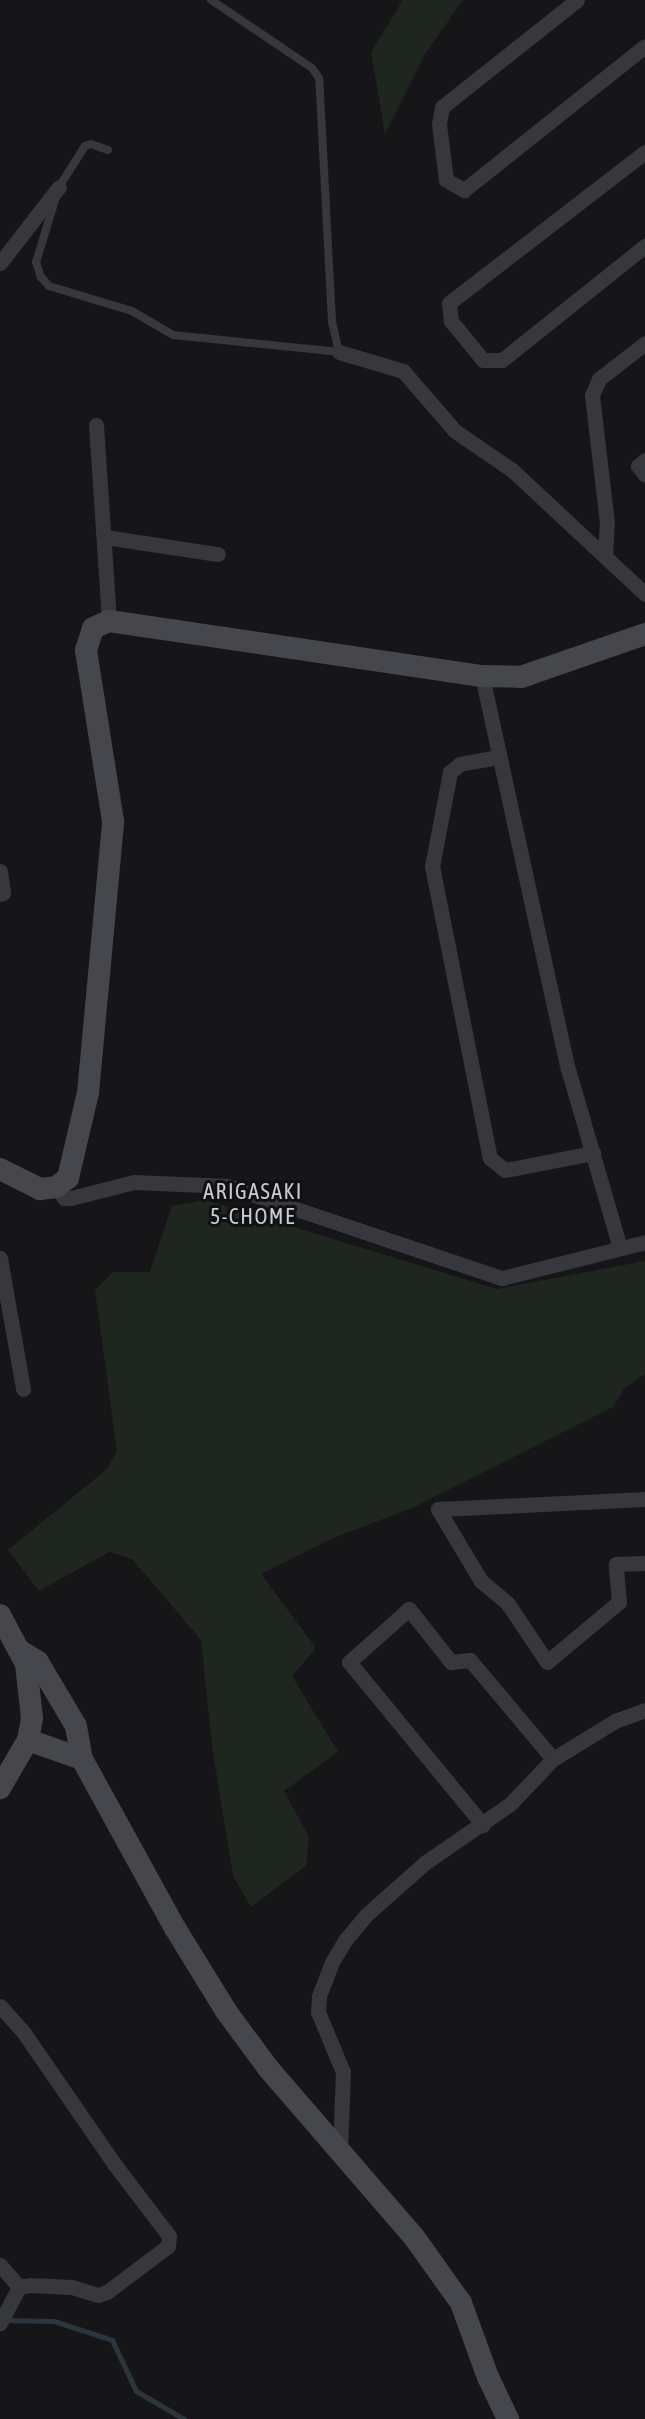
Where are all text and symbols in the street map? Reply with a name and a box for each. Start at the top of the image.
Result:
district label: ARIGASAKI 5-CHOME [203,1178,303,1230]

